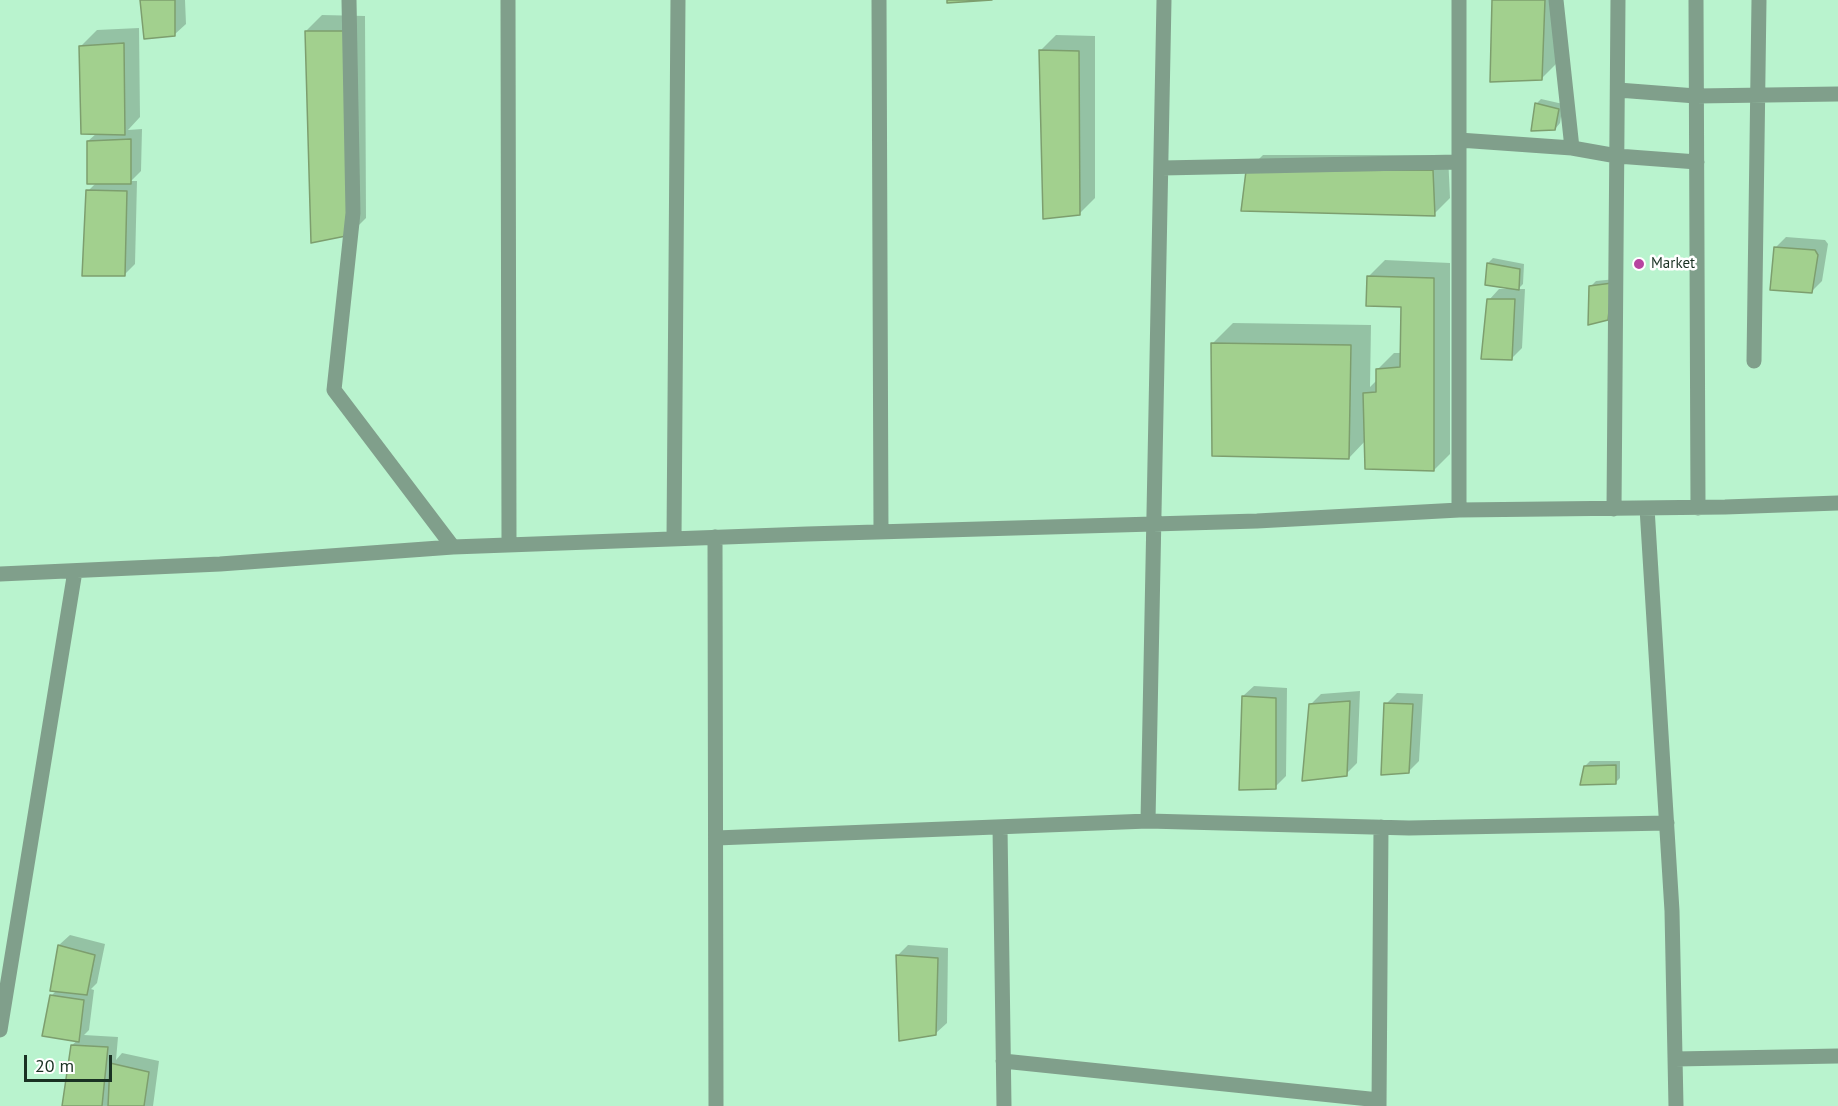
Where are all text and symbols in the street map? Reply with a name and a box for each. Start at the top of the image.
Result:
place label: Market [1651,255,1695,273]
marker: Market [1632,257,1646,271]
scale bar [27,1043,116,1081]
text: 20 m [35,1054,74,1077]

